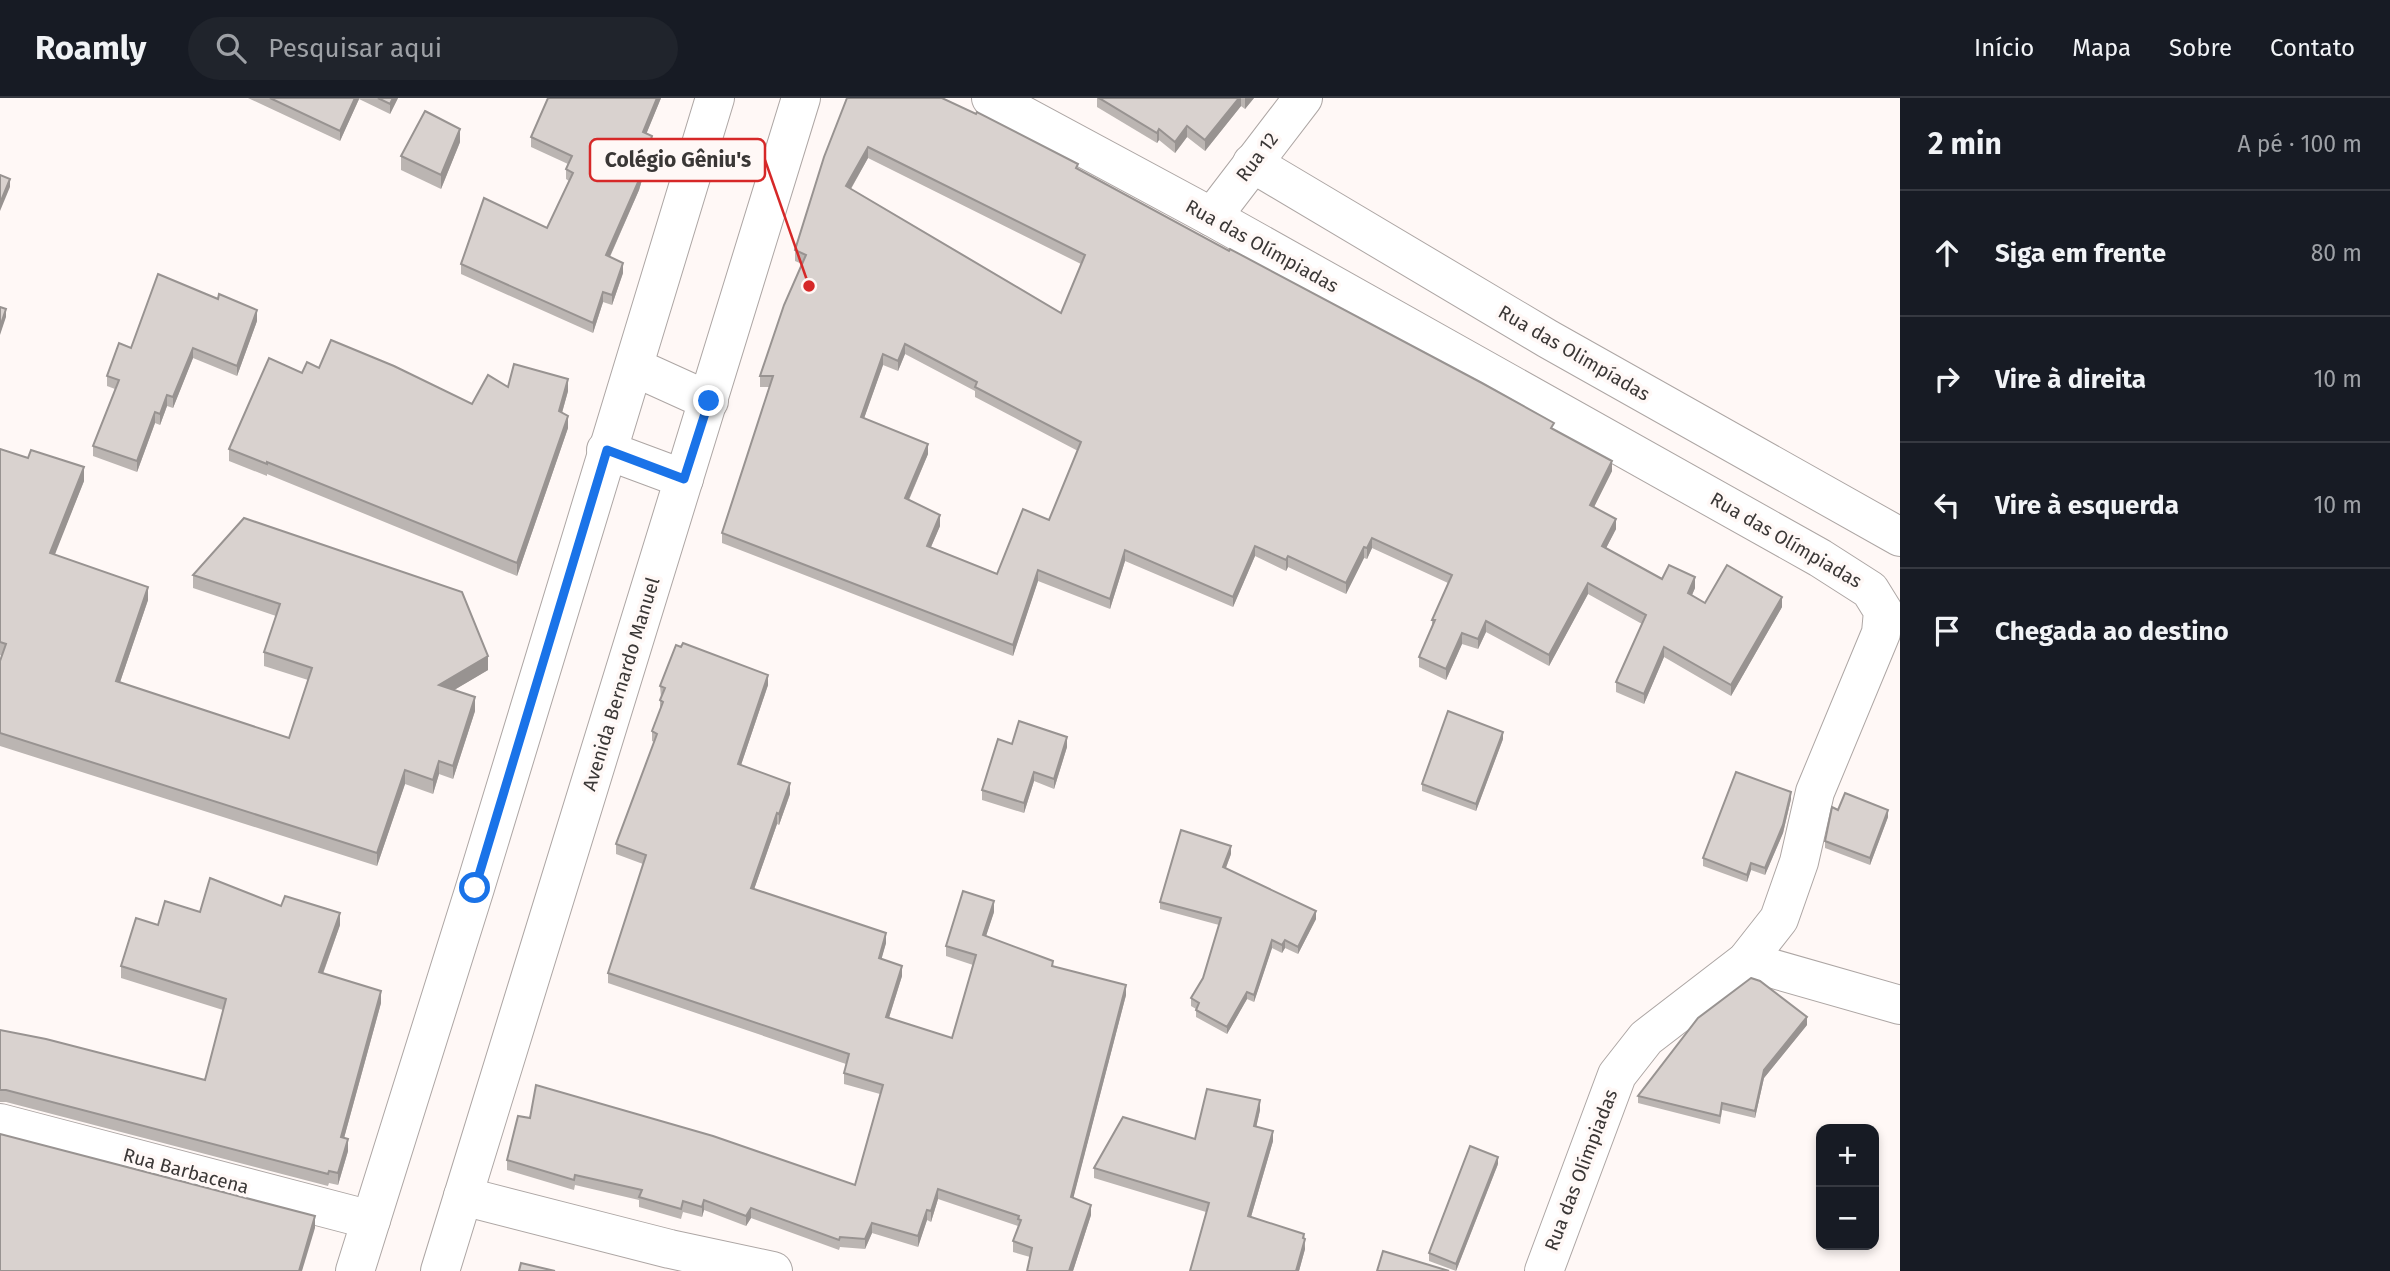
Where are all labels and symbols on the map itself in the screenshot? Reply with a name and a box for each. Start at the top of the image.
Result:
street label: Rua 12 [1231,128,1283,186]
callout: Colégio Gêniu's [590,139,765,181]
text: Colégio Gêniu's [605,147,751,173]
street label: Rua das Olímpiadas [1182,194,1342,298]
street label: Rua das Olimpíadas [1494,300,1654,406]
route end [693,385,724,416]
street label: Rua das Olímpiadas [1706,487,1866,593]
street label: Avenida Bernardo Manuel [578,574,665,793]
route start [459,872,490,903]
street label: Rua das Olímpiadas [1540,1086,1622,1254]
street label: Rua Barbacena [121,1143,251,1199]

